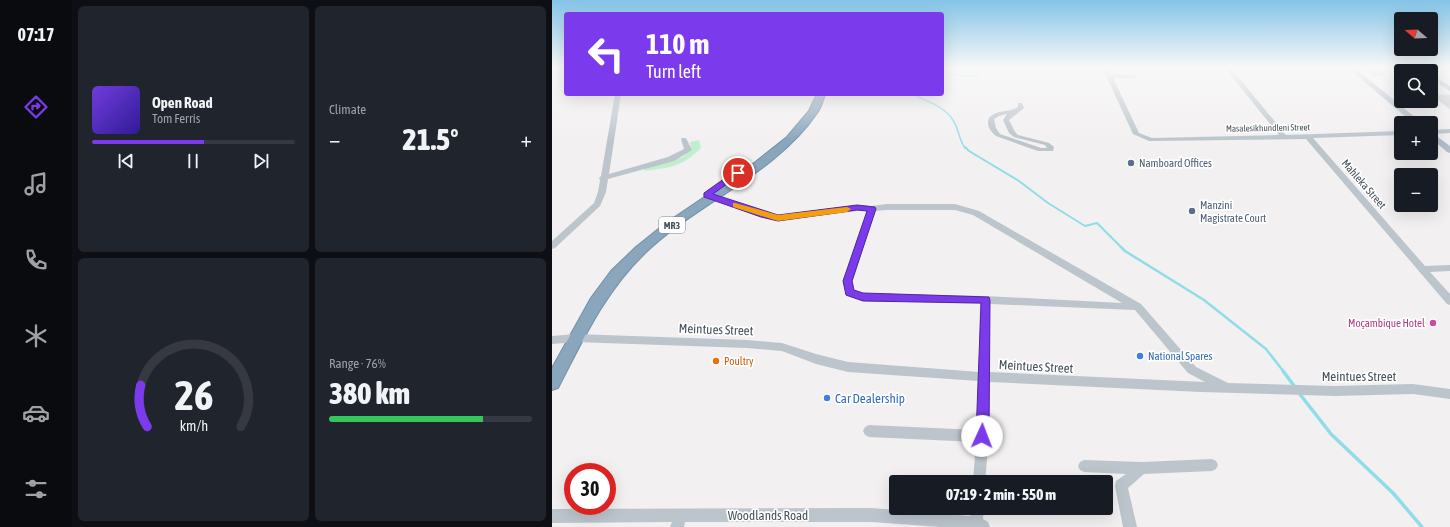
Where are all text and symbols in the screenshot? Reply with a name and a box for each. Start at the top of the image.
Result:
north arrow [1394,12,1438,56]
map controls [1394,12,1438,212]
text: 07:17 [17,24,55,45]
icon: left [580,28,632,80]
text: 110 m [646,28,709,60]
text: Turn left [646,61,701,82]
button: search [1394,64,1438,108]
icon: directions [22,93,50,121]
text: Open Road [152,94,213,111]
text: Climate [329,102,366,117]
text: Tom Ferris [152,111,200,126]
button: + [1394,116,1438,160]
text: 21.5° [403,122,458,156]
street label: Masalesikhundleni Street [1226,122,1311,134]
text: − [329,126,340,152]
text: + [521,126,532,152]
icon: previous [115,150,137,172]
icon: pause [182,150,204,172]
icon: next [250,150,272,172]
pin [721,156,755,190]
place label: Namboard Offices [1139,157,1212,169]
street label: Mahleka Street [1339,157,1389,211]
marker: Namboard Offices [1126,158,1136,168]
icon: arrive [727,162,749,184]
button: − [1394,168,1438,212]
icon: music [22,170,50,198]
place label: Manzini Magistrate Court [1200,199,1266,224]
marker: Manzini Magistrate Court [1187,206,1197,216]
road number: MR3 [659,217,685,233]
icon: phone [22,246,50,274]
place label: Moçambique Hotel [1348,317,1425,329]
marker: Moçambique Hotel [1428,318,1438,328]
street label: Meintues Street [678,321,754,338]
icon: climate [22,322,50,350]
place label: National Spares [1148,350,1213,362]
marker: National Spares [1135,351,1145,361]
place label: Poultry [724,355,754,367]
text: Range · 76% [329,356,386,371]
marker: Poultry [711,356,721,366]
street label: Meintues Street [998,357,1074,376]
street label: Meintues Street [1322,369,1397,384]
text: 26 [174,371,213,419]
text: 380 km [329,376,410,410]
place label: Car Dealership [835,391,905,406]
marker: Car Dealership [822,393,832,403]
icon: car [22,399,50,427]
position arrow [961,415,1003,457]
text: km/h [179,418,208,434]
speed limit sign: 30 [564,463,616,515]
icon: filters [22,475,50,503]
text: 07:19 · 2 min · 550 m [946,486,1056,503]
street label: Woodlands Road [728,508,808,523]

